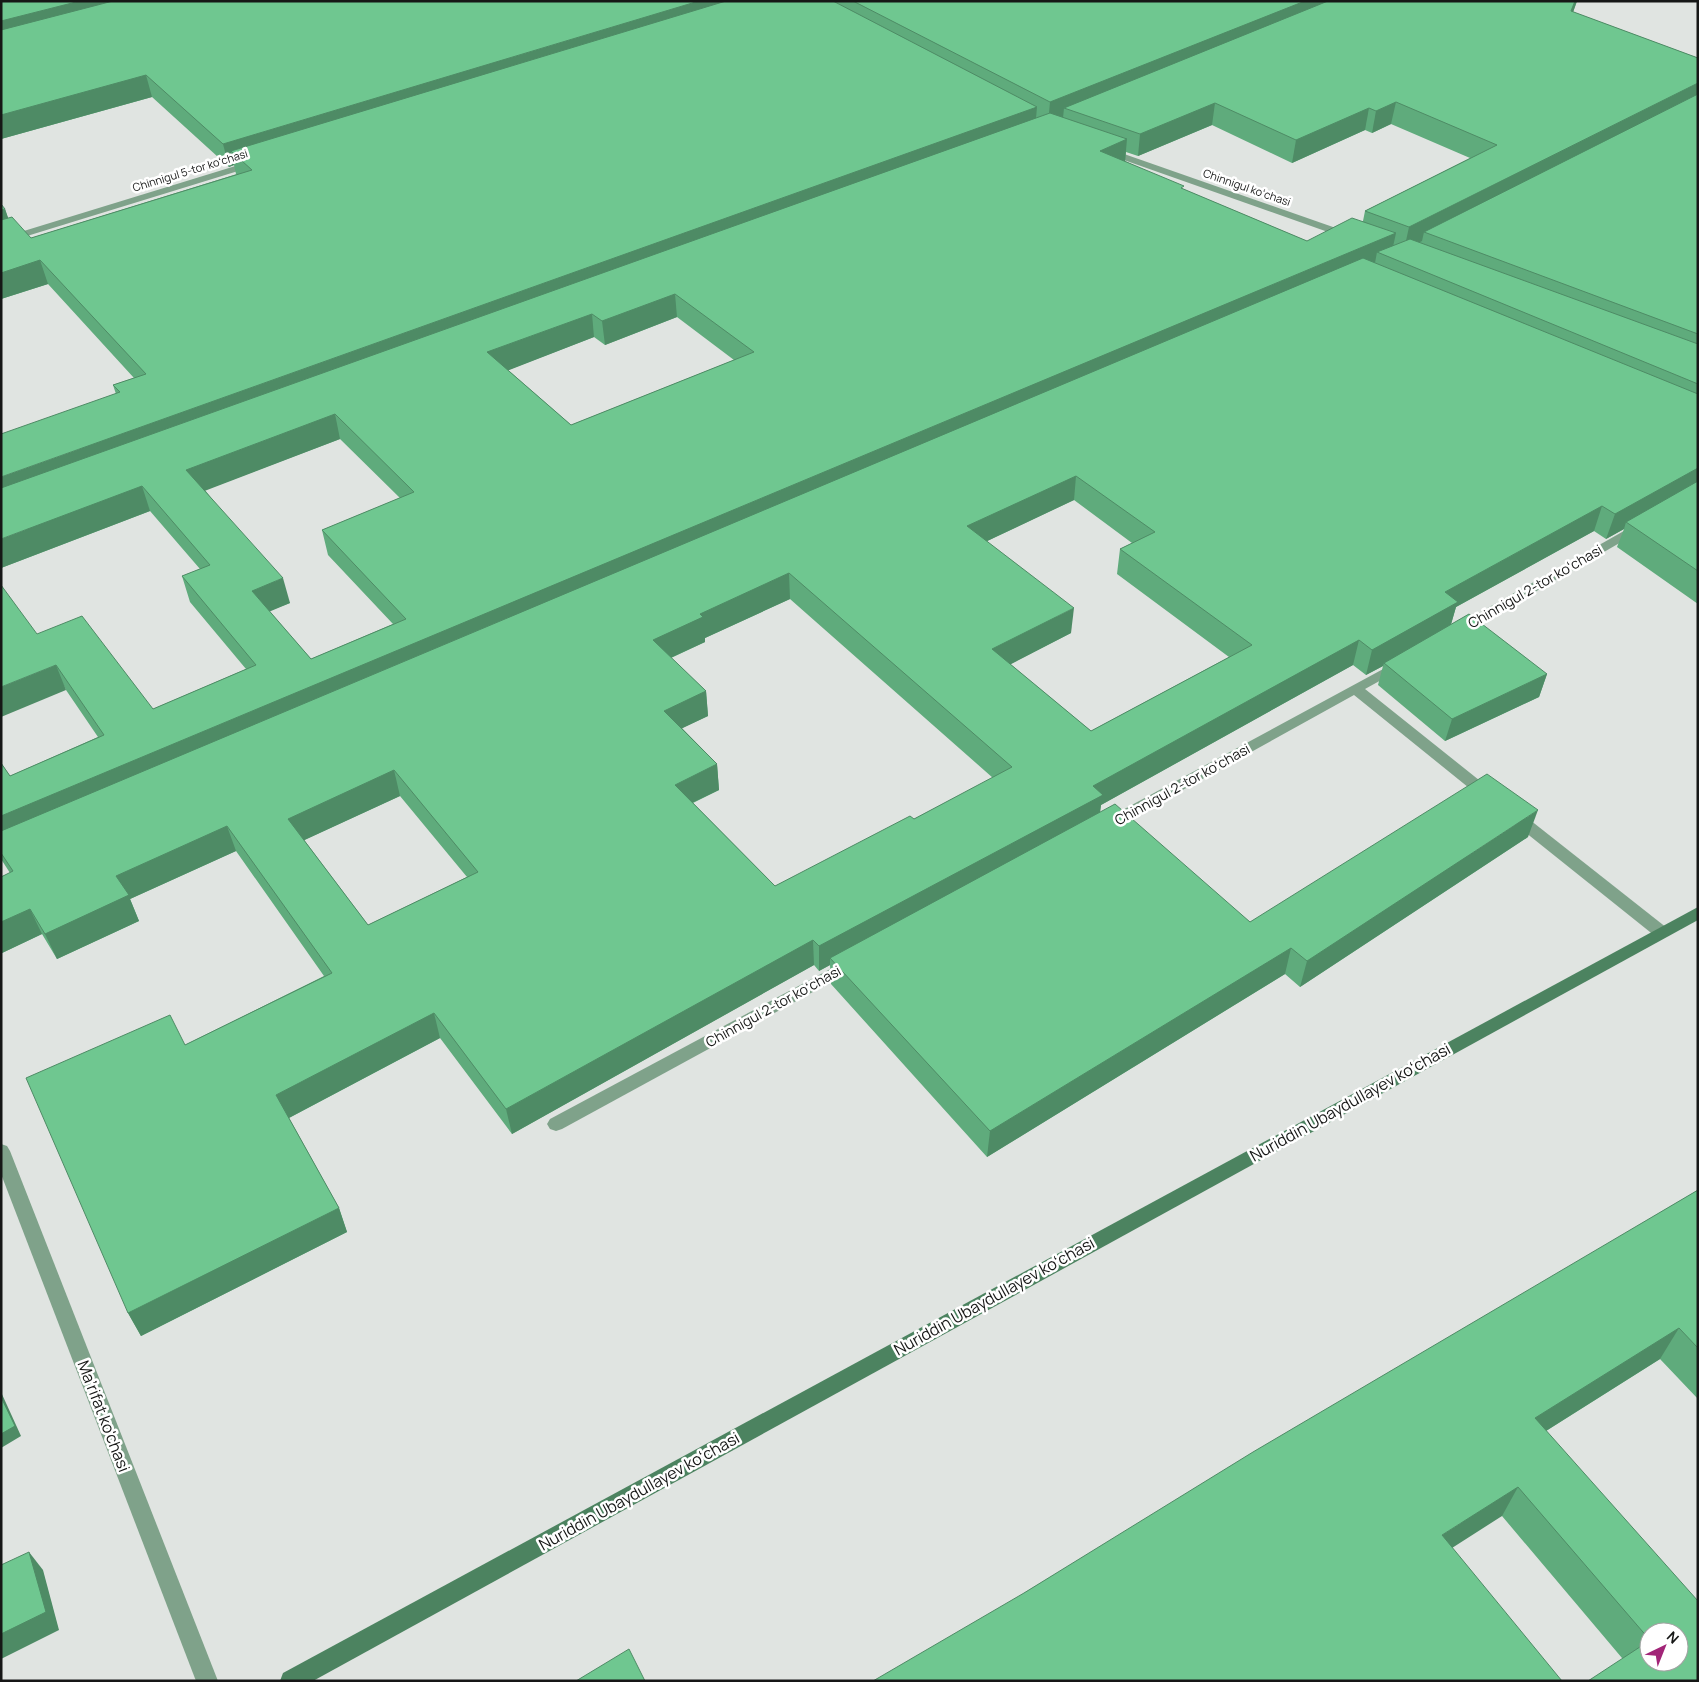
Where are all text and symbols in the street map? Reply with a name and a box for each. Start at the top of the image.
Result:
street label: Chinnigul 5-tor koʻchasi [131,145,249,195]
street label: Chinnigul koʻchasi [1201,165,1293,209]
street label: Chinnigul 2-tor koʻchasi [1464,540,1606,632]
street label: Chinnigul 2-tor koʻchasi [1111,739,1253,829]
street label: Chinnigul 2-tor koʻchasi [702,961,844,1051]
street label: Nuriddin Ubaydullayev koʻchasi [1246,1038,1454,1166]
street label: Nuriddin Ubaydullayev koʻchasi [890,1232,1098,1360]
street label: Maʼrifat ko'chasi [73,1357,135,1475]
street label: Nuriddin Ubaydullayev koʻchasi [535,1427,743,1555]
north arrow [1639,1622,1689,1672]
text: N [1663,1627,1683,1648]

